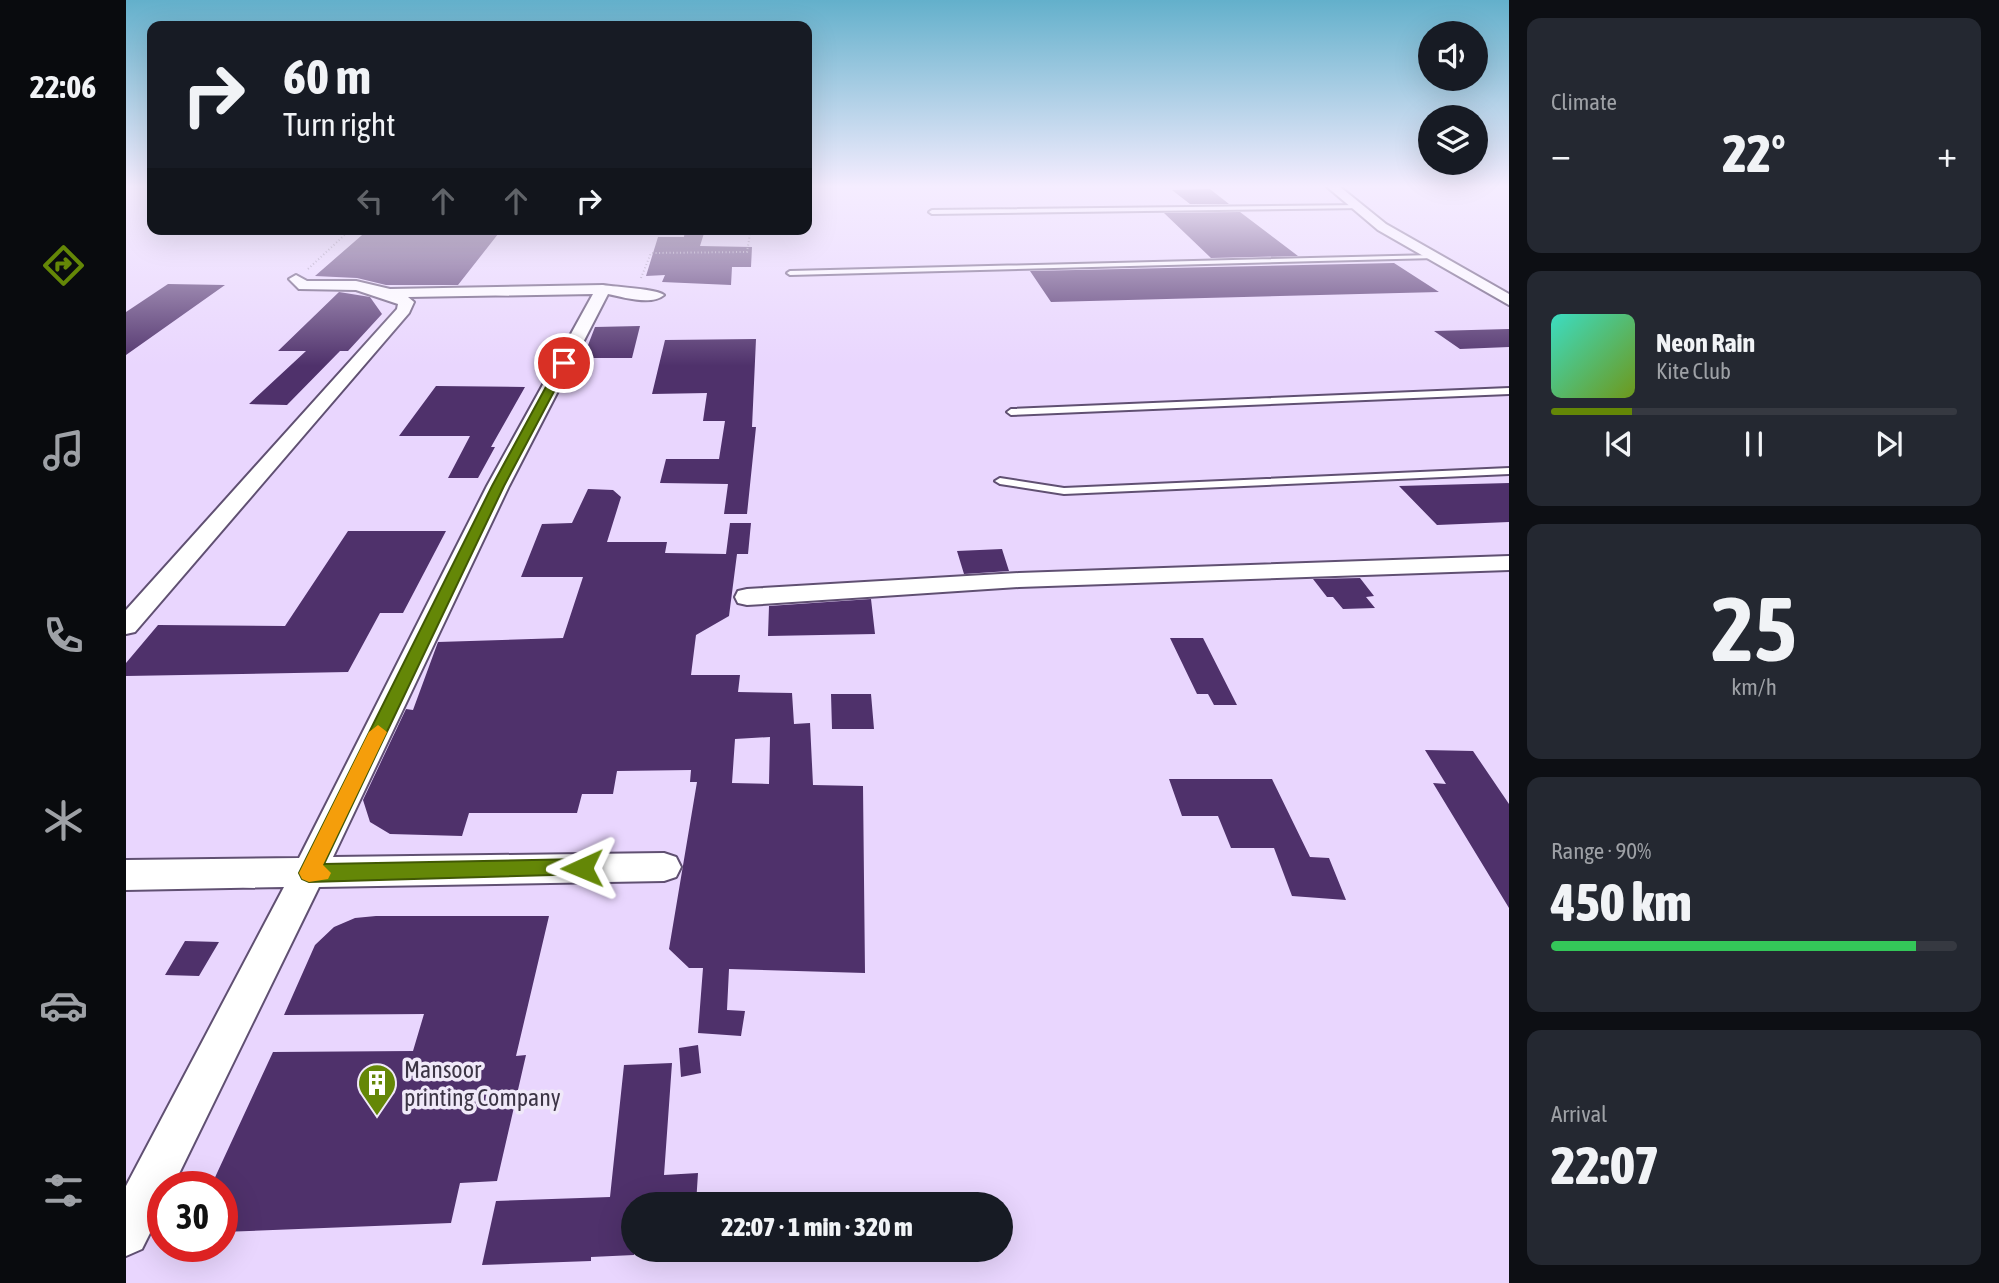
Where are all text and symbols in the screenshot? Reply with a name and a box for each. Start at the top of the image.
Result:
map controls [1418,21,1488,175]
button: sound [1418,21,1488,91]
text: 60 m [283,48,371,104]
icon: right [168,49,259,140]
text: 22:06 [30,68,96,105]
text: Climate [1551,89,1617,115]
button: layers [1418,105,1488,175]
text: Turn right [283,106,396,143]
text: 22° [1722,123,1786,183]
text: − [1551,132,1571,175]
text: + [1937,132,1957,175]
icon: left [351,182,389,220]
icon: ahead [424,182,462,220]
icon: ahead [497,182,535,220]
icon: right [570,182,608,220]
icon: directions [39,241,88,290]
text: Neon Rain [1656,328,1755,358]
pin [534,333,594,393]
icon: arrive [545,344,583,382]
text: Kite Club [1656,358,1731,384]
icon: previous [1600,425,1638,463]
icon: pause [1735,425,1773,463]
icon: next [1870,425,1908,463]
icon: music [39,426,88,475]
text: 25 [1711,576,1797,680]
icon: phone [39,611,88,660]
text: km/h [1731,674,1777,700]
icon: climate [39,796,88,845]
position arrow [545,831,619,905]
text: Range · 90% [1551,838,1651,864]
text: 450 km [1551,872,1692,932]
icon: car [39,981,88,1030]
place label: Mansoor printing Company [404,1056,561,1111]
building icon: Mansoor printing Company [356,1062,398,1117]
text: Arrival [1551,1101,1607,1127]
text: 22:07 [1551,1135,1659,1195]
icon: filters [39,1166,88,1215]
speed limit sign: 30 [147,1171,238,1262]
text: 22:07 · 1 min · 320 m [721,1212,913,1242]

